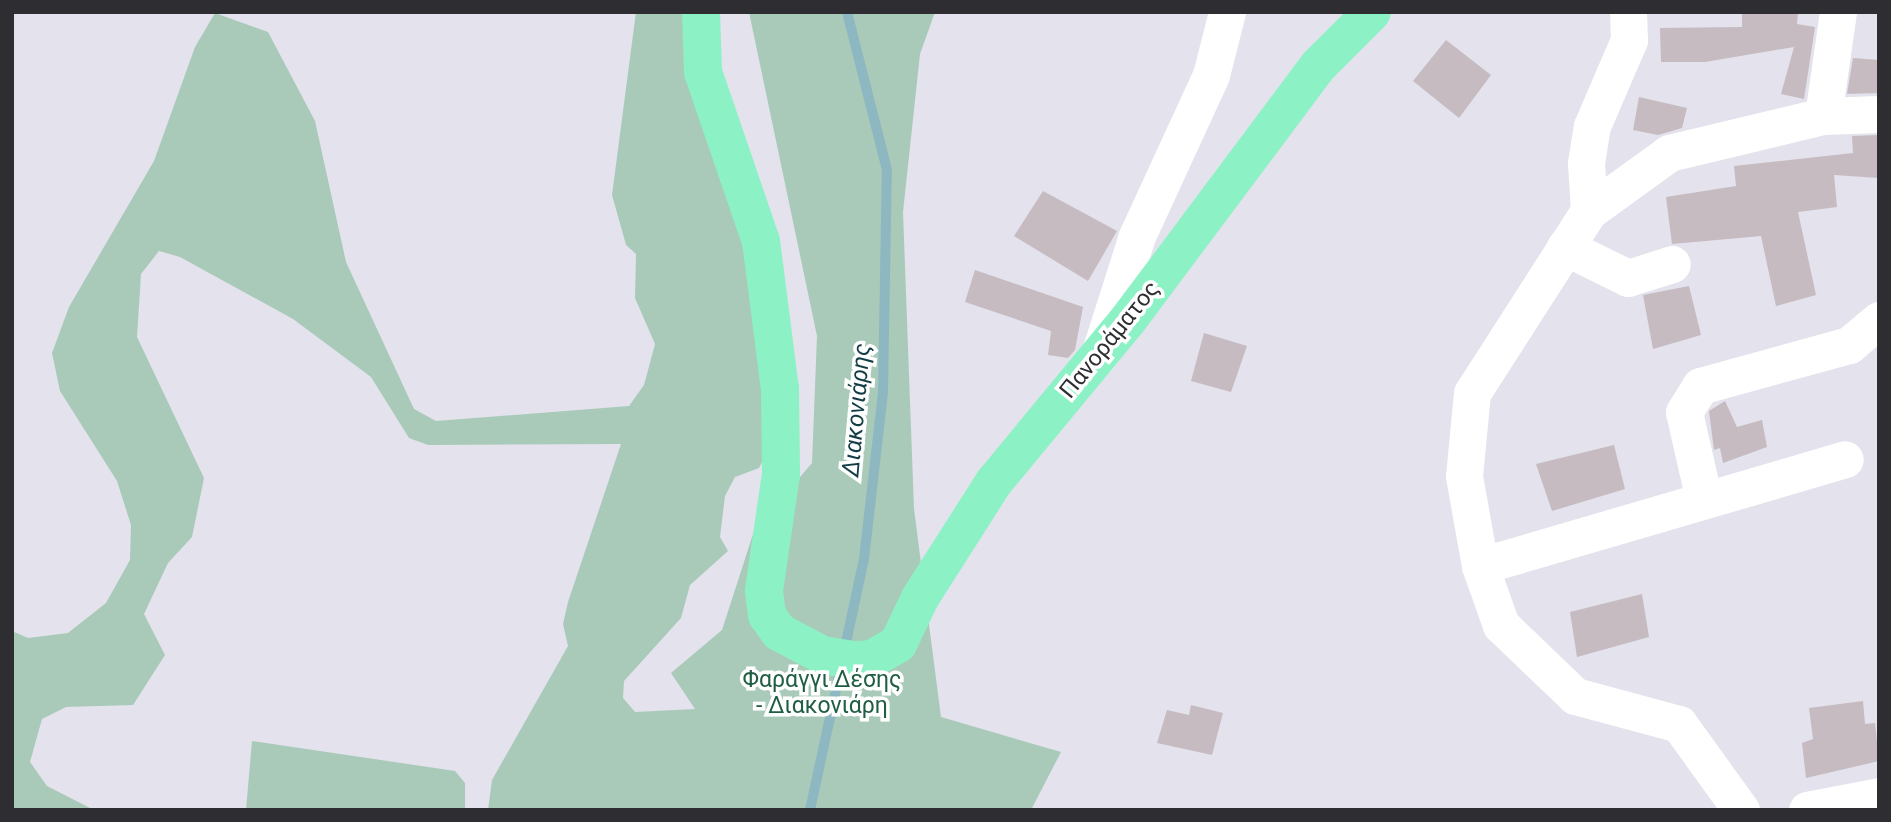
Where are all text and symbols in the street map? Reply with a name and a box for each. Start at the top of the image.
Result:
street label: Πανοράματος [1054,276,1166,404]
water label: Διακονιάρης [837,342,877,478]
park label: Φαράγγι Δέσης - Διακονιάρη [743,666,901,720]

